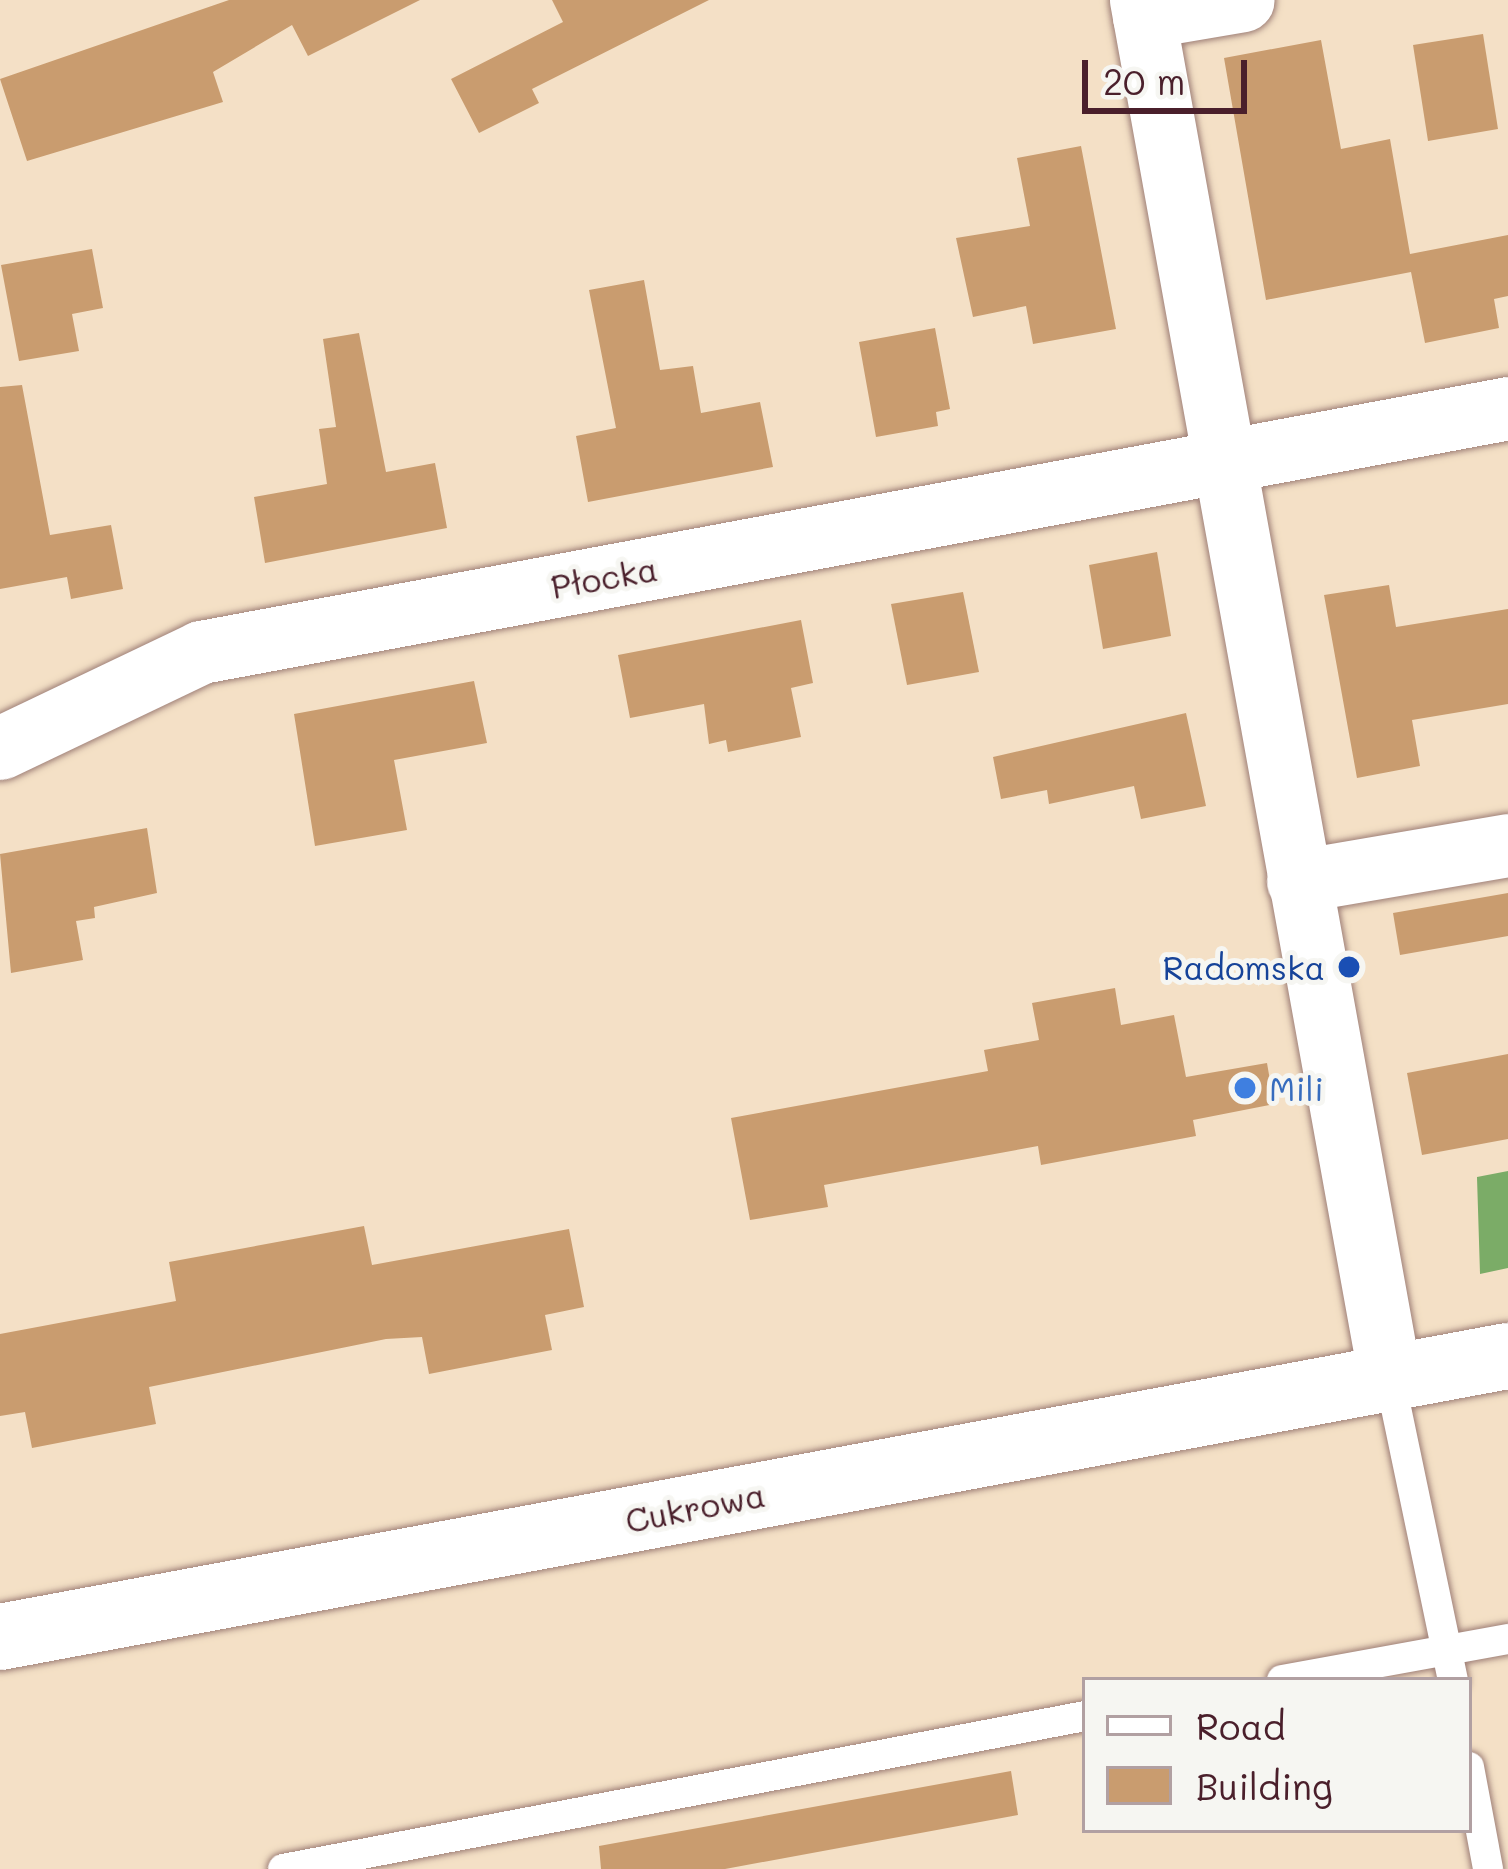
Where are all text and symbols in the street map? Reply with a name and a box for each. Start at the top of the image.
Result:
scale bar [1088,36,1253,110]
text: 20 m [1103,57,1185,104]
street label: Płocka [548,548,660,606]
place label: Radomska [1162,947,1325,987]
marker: Radomska [1336,954,1362,980]
place label: Mili [1269,1068,1324,1108]
marker: Mili [1232,1075,1258,1101]
street label: Cukrowa [622,1474,768,1540]
legend [1082,1677,1472,1833]
text: Road [1196,1702,1286,1749]
text: Building [1196,1762,1333,1809]

